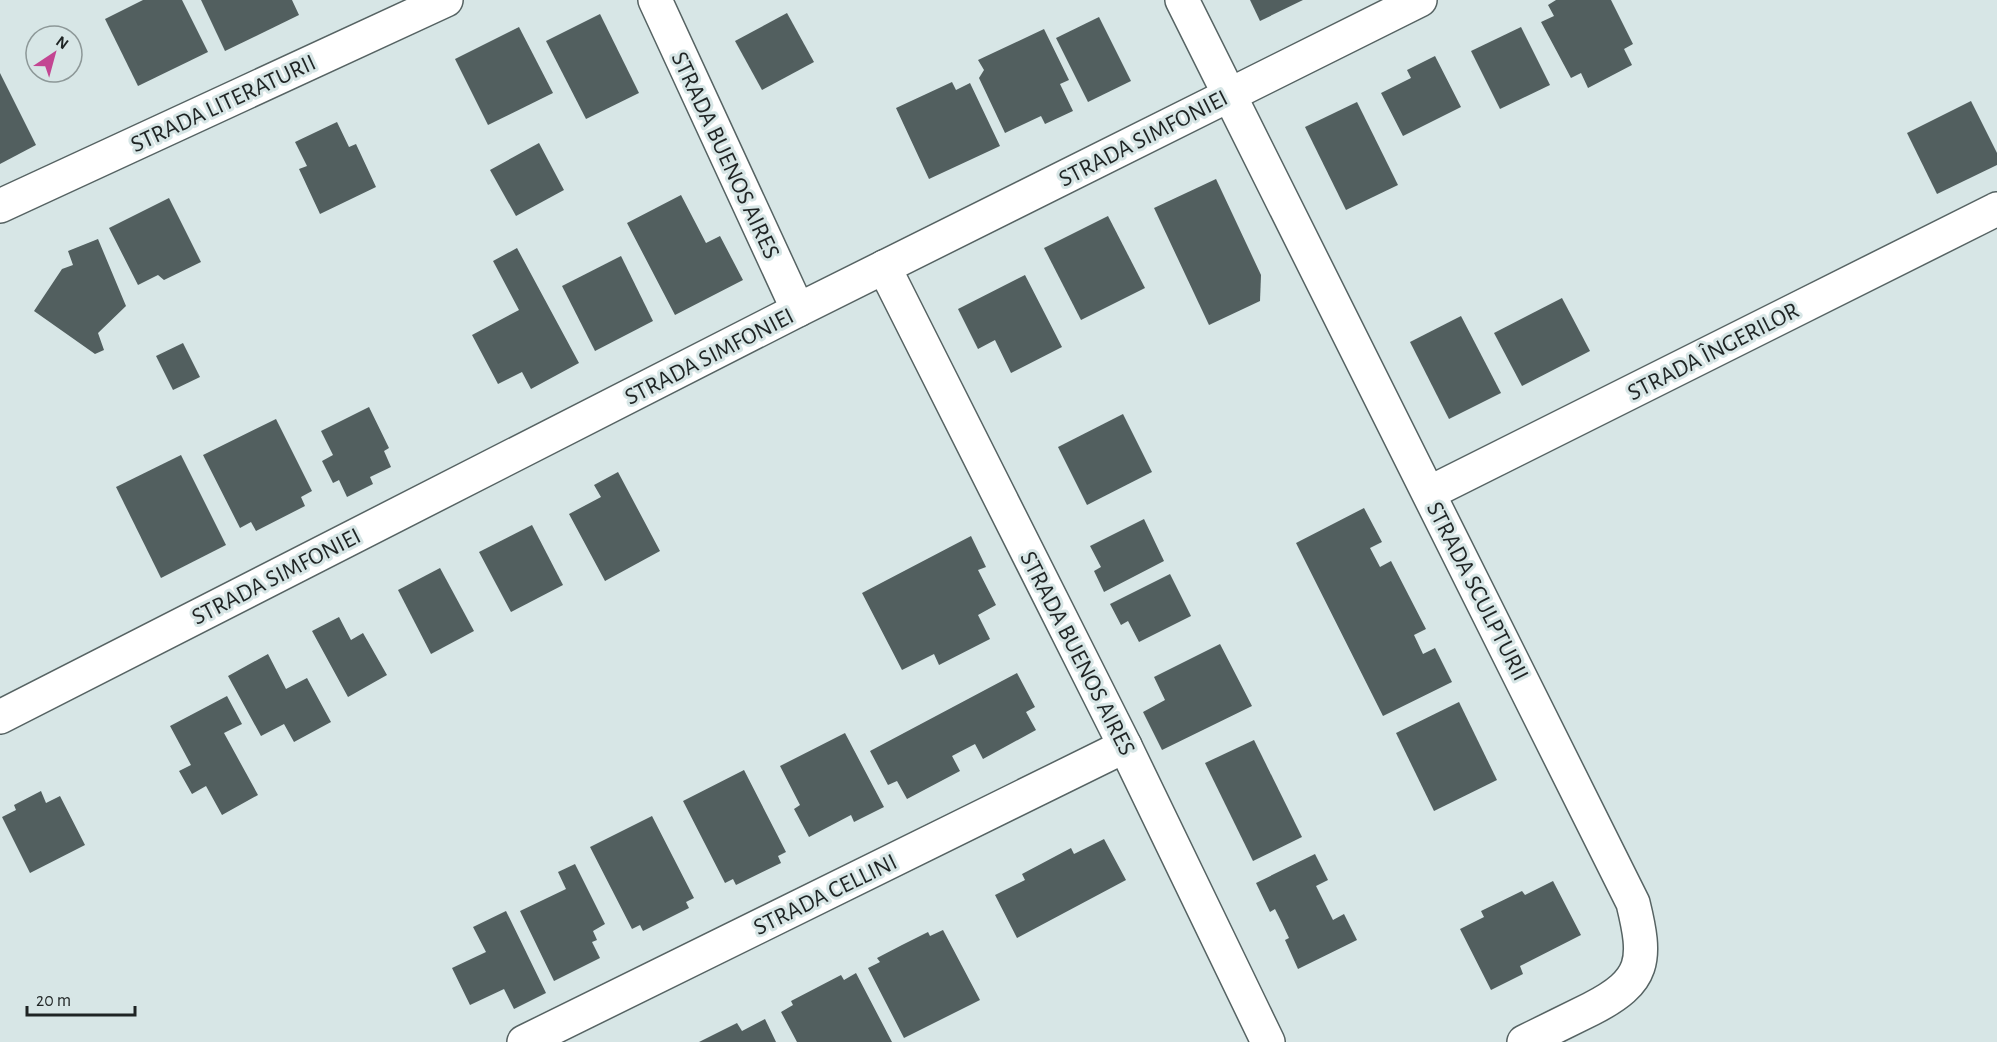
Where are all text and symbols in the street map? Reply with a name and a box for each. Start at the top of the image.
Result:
north arrow [24,24,84,84]
text: N [53,33,71,52]
street label: STRADA BUENOS AIRES [667,48,784,263]
street label: STRADA LITERATURII [127,51,320,157]
street label: STRADA SIMFONIEI [1055,86,1232,192]
street label: STRADA ÎNGERILOR [1623,297,1803,405]
street label: STRADA SIMFONIEI [621,304,798,410]
street label: STRADA SCULPTURII [1422,498,1533,685]
street label: STRADA SIMFONIEI [188,524,365,630]
street label: STRADA BUENOS AIRES [1015,548,1139,759]
street label: STRADA CELLINI [750,850,901,940]
scale bar [27,979,135,1017]
text: 20 m [36,992,71,1010]

